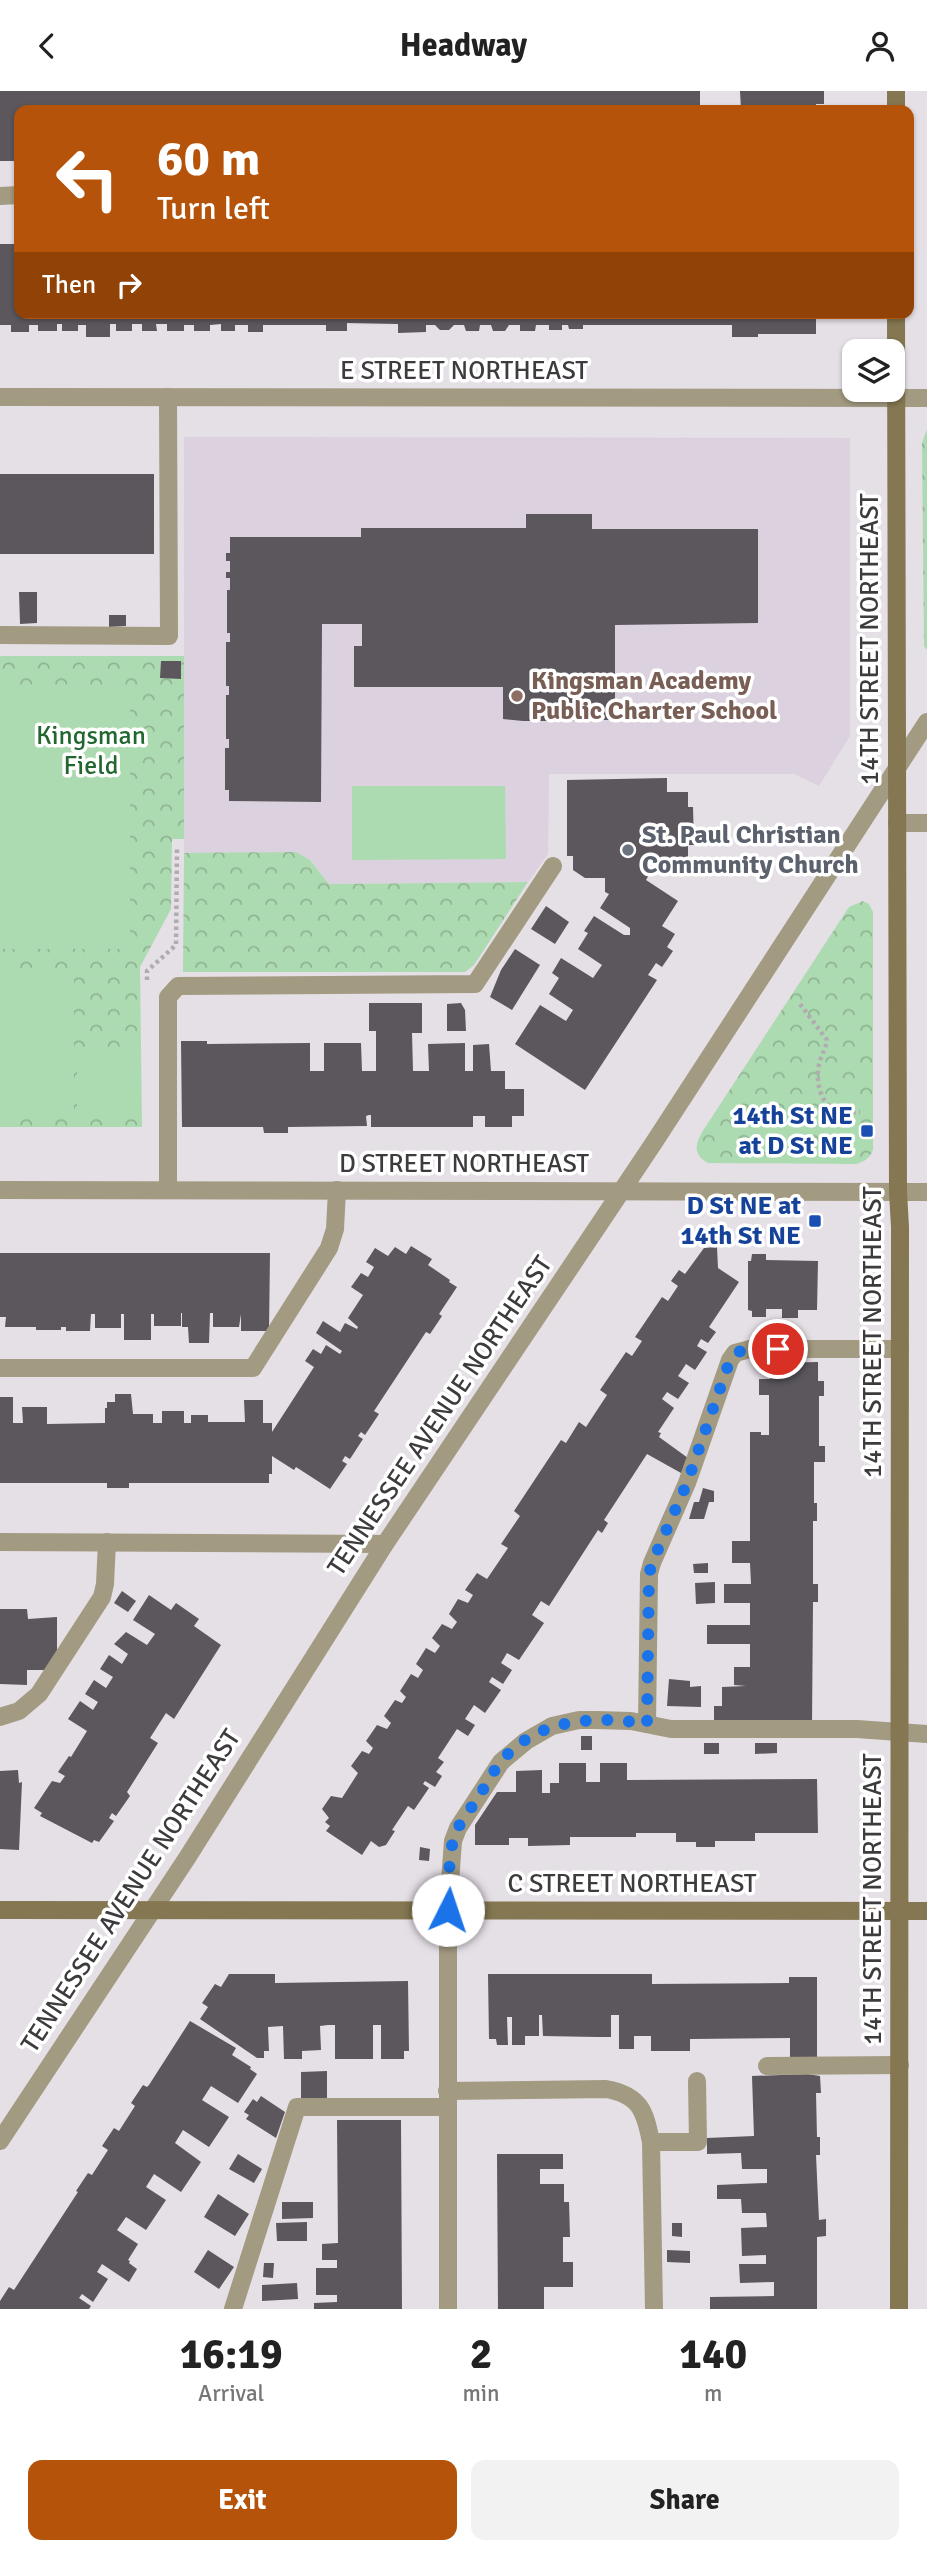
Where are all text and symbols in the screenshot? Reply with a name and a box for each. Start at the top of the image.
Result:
text: Headway [400,26,527,65]
icon: back [28,27,66,65]
icon: person [861,27,899,65]
text: 60 m [157,129,260,189]
icon: left [42,133,133,224]
text: Turn left [157,189,270,228]
icon: right [110,266,148,304]
text: Then [42,269,96,301]
map controls [842,339,905,402]
button: layers [842,339,905,402]
street label: E STREET NORTHEAST [340,355,588,387]
street label: 14TH STREET NORTHEAST [854,493,886,785]
place label: Kingsman Academy Public Charter School [531,665,777,727]
marker: Kingsman Academy Public Charter School [509,688,525,704]
park label: Kingsman Field [36,720,146,782]
place label: St. Paul Christian Community Church [642,819,859,881]
marker: St. Paul Christian Community Church [620,842,636,858]
place label: 14th St NE at D St NE [732,1100,853,1162]
marker: 14th St NE at D St NE [859,1123,875,1139]
street label: D STREET NORTHEAST [339,1148,589,1180]
street label: 14TH STREET NORTHEAST [857,1186,889,1478]
place label: D St NE at 14th St NE [680,1190,801,1252]
marker: D St NE at 14th St NE [807,1213,823,1229]
street label: TENNESSEE AVENUE NORTHEAST [321,1250,559,1582]
pin [748,1319,808,1379]
icon: arrive [759,1330,797,1368]
street label: TENNESSEE AVENUE NORTHEAST [14,1723,248,2059]
street label: 14TH STREET NORTHEAST [857,1753,889,2045]
street label: C STREET NORTHEAST [507,1868,757,1900]
position arrow [411,1873,485,1947]
text: 16:19 [180,2329,283,2380]
text: 2 [470,2329,492,2380]
text: 140 [679,2329,747,2380]
text: Arrival [198,2379,264,2408]
text: min [462,2379,500,2408]
text: m [704,2379,722,2408]
button: Exit [28,2460,457,2540]
button: Share [471,2460,899,2540]

